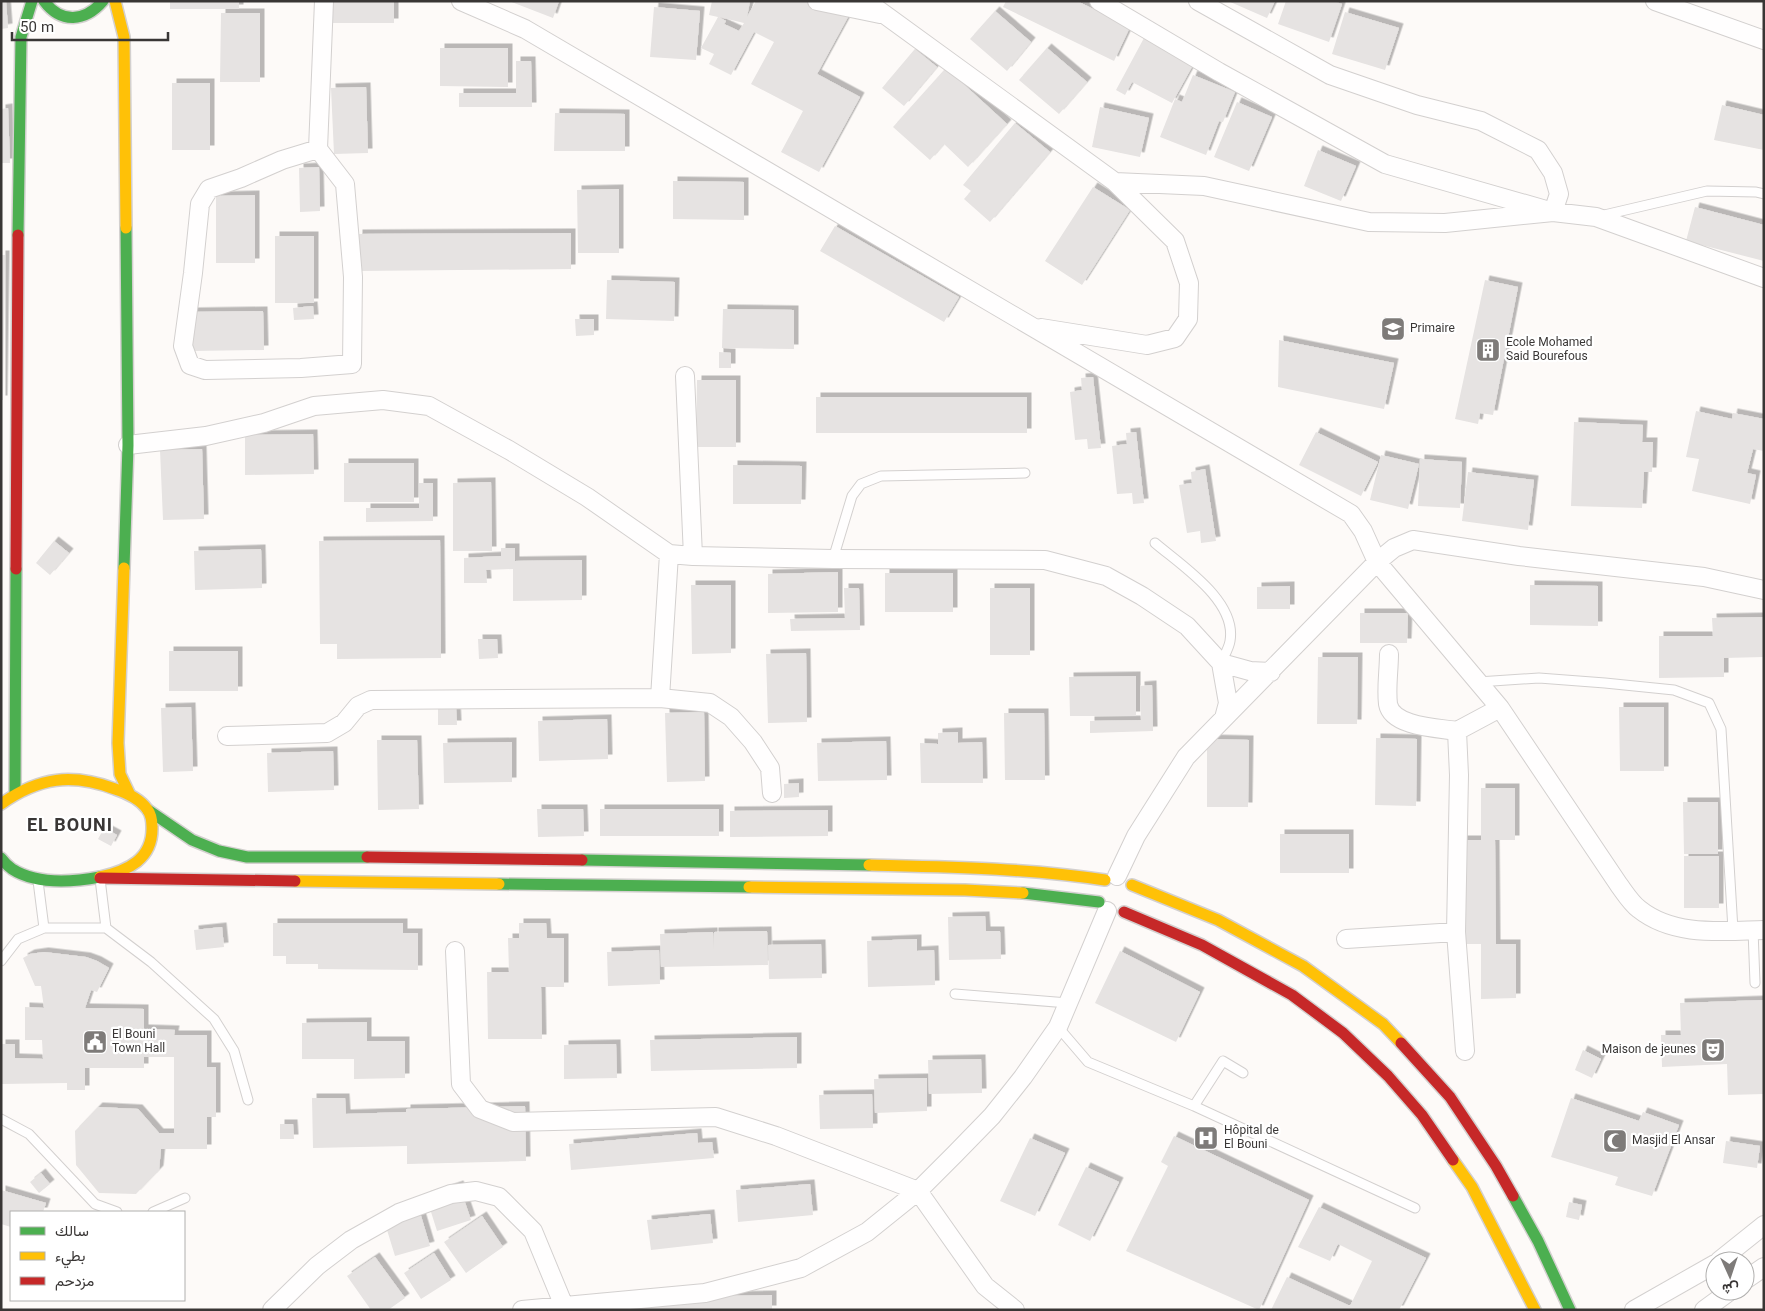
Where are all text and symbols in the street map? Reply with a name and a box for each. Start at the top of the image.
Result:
scale bar [12,10,169,42]
text: 50 m [20,17,54,40]
school or university icon: Primaire [1380,316,1406,342]
place label: Primaire [1410,320,1455,338]
place label: Ecole Mohamed Said Bourefous [1506,334,1592,366]
building icon: Ecole Mohamed Said Bourefous [1475,337,1501,363]
district label: EL BOUNI [27,813,113,841]
place label: El Bouni Town Hall [112,1026,165,1058]
public building icon: El Bouni Town Hall [82,1029,108,1055]
theatre icon: Maison de jeunes [1700,1037,1726,1063]
place label: Maison de jeunes [1602,1041,1696,1059]
place label: Hôpital de El Bouni [1224,1122,1279,1154]
hospital icon: Hôpital de El Bouni [1193,1125,1219,1151]
mosque icon: Masjid El Ansar [1602,1128,1628,1154]
place label: Masjid El Ansar [1632,1132,1715,1150]
legend [10,1211,185,1301]
text: سالك [55,1221,89,1244]
text: بطيء [55,1246,85,1269]
north arrow [1705,1251,1755,1301]
text: مزدحم [55,1271,94,1294]
text: ش [1721,1276,1740,1298]

